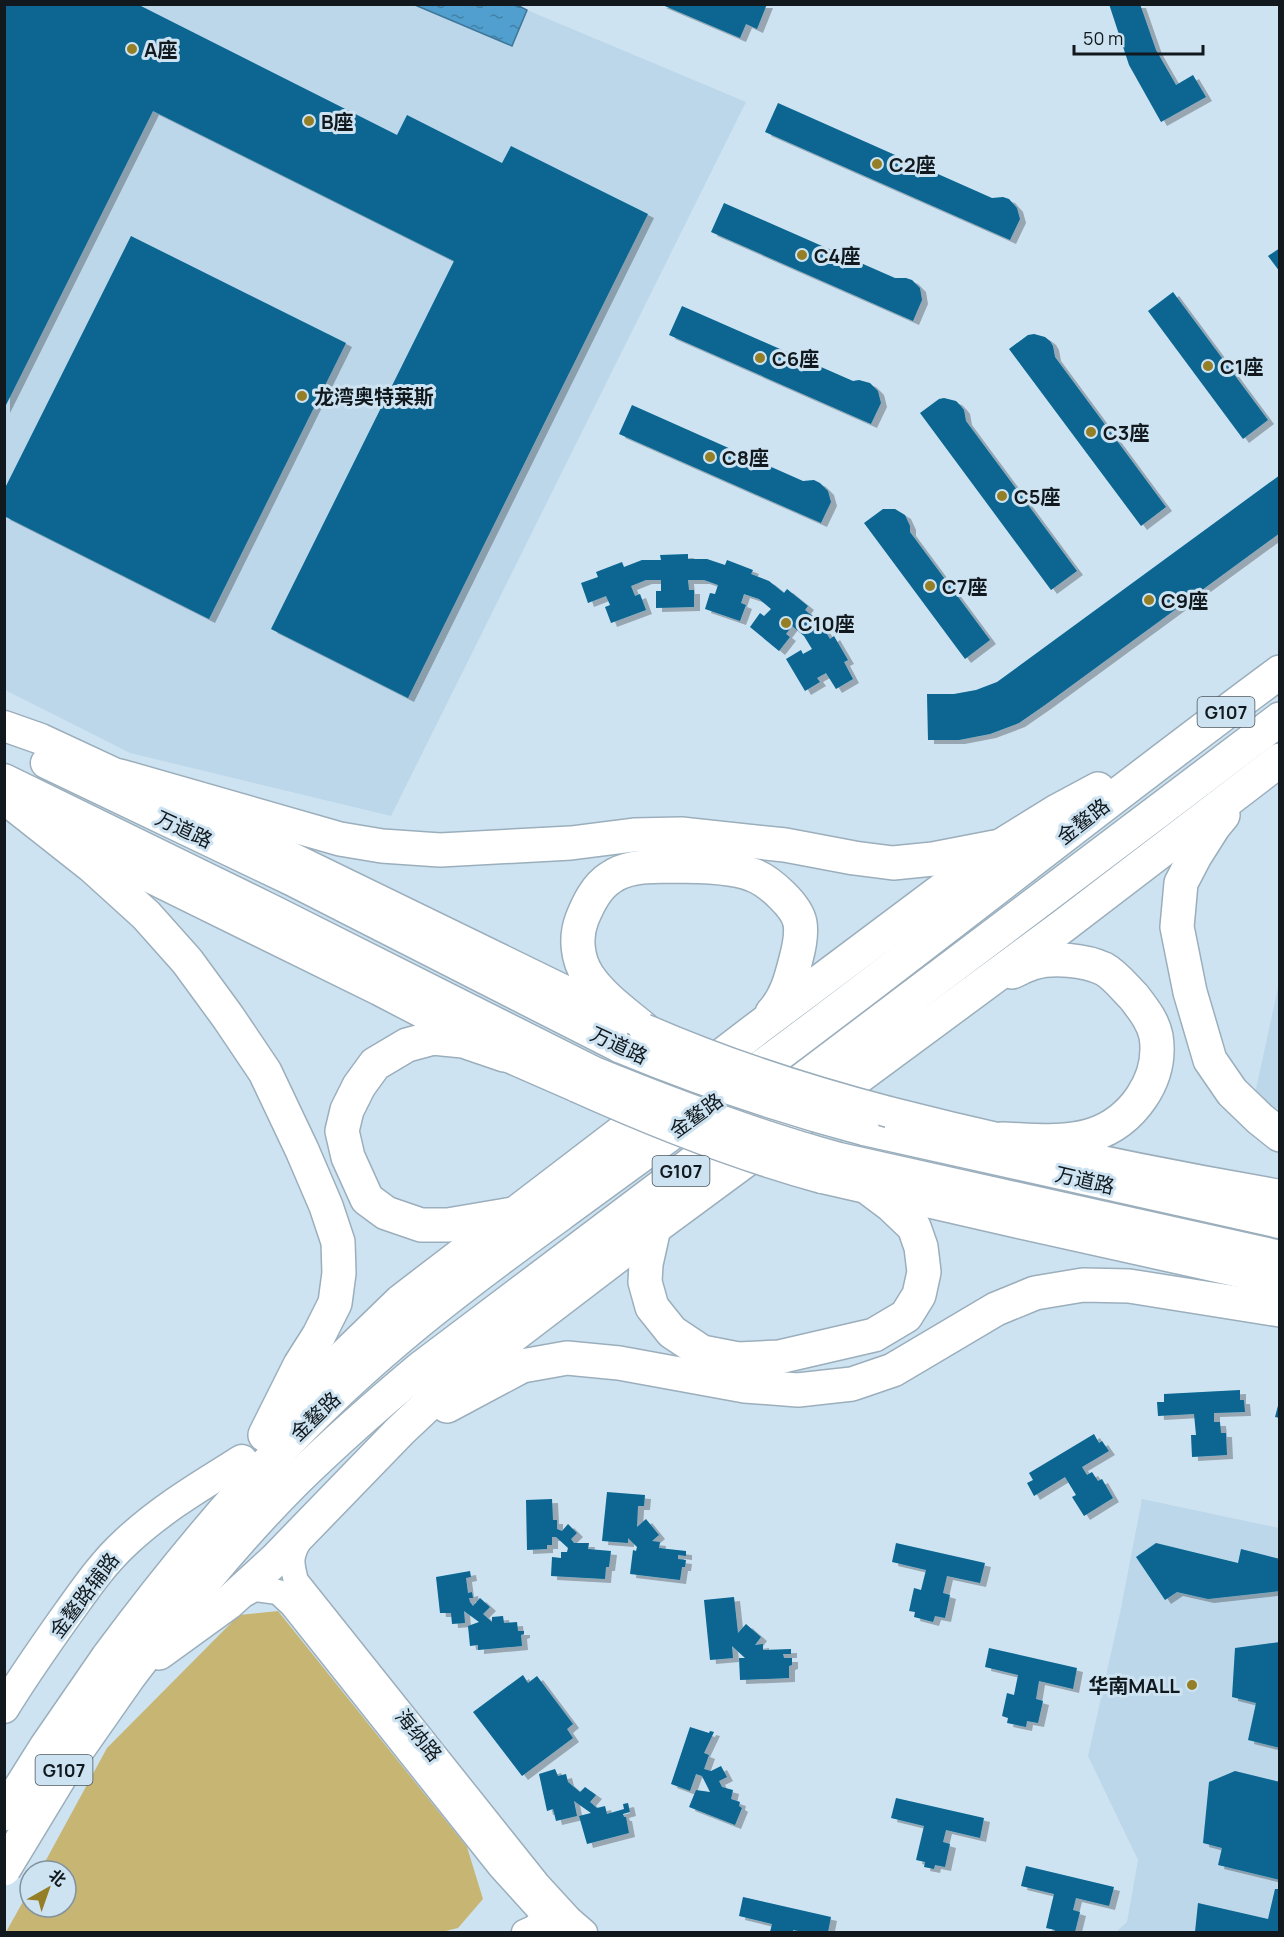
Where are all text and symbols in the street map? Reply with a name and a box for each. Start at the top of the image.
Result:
scale bar [1074,18,1203,56]
text: 50 m [1083,26,1123,50]
place label: A座 [144,36,177,63]
marker: A座 [125,42,139,56]
place label: B座 [321,108,354,135]
marker: B座 [302,114,316,128]
place label: C2座 [889,151,936,178]
marker: C2座 [870,157,884,171]
place label: C4座 [814,242,861,269]
marker: C4座 [795,248,809,262]
place label: C6座 [772,345,819,372]
marker: C6座 [753,351,767,365]
place label: C1座 [1220,353,1264,380]
marker: C1座 [1201,359,1215,373]
place label: 龙湾奥特莱斯 [314,383,434,410]
marker: 龙湾奥特莱斯 [295,389,309,403]
place label: C3座 [1103,419,1149,446]
marker: C3座 [1084,425,1098,439]
place label: C8座 [722,444,769,471]
marker: C8座 [703,450,717,464]
place label: C5座 [1014,483,1061,510]
marker: C5座 [995,489,1009,503]
place label: C7座 [942,573,987,600]
marker: C7座 [923,579,937,593]
place label: C9座 [1161,587,1208,614]
marker: C9座 [1142,593,1156,607]
place label: C10座 [798,610,855,637]
marker: C10座 [779,616,793,630]
road number: G107 [1198,697,1254,727]
street label: 金鳌路 [1051,792,1115,850]
street label: 万道路 [151,804,217,854]
street label: 万道路 [586,1020,652,1070]
street label: 金鳌路 [664,1086,728,1144]
road number: G107 [652,1156,710,1186]
street label: 万道路 [1053,1160,1117,1200]
street label: 金鳌路 [284,1385,346,1447]
street label: 金鳌路辅路 [43,1547,125,1643]
place label: 华南MALL [1088,1672,1180,1699]
marker: 华南MALL [1185,1678,1199,1692]
street label: 海纳路 [390,1703,448,1767]
road number: G107 [36,1755,92,1785]
north arrow [18,1859,78,1919]
text: 北 [44,1864,71,1891]

